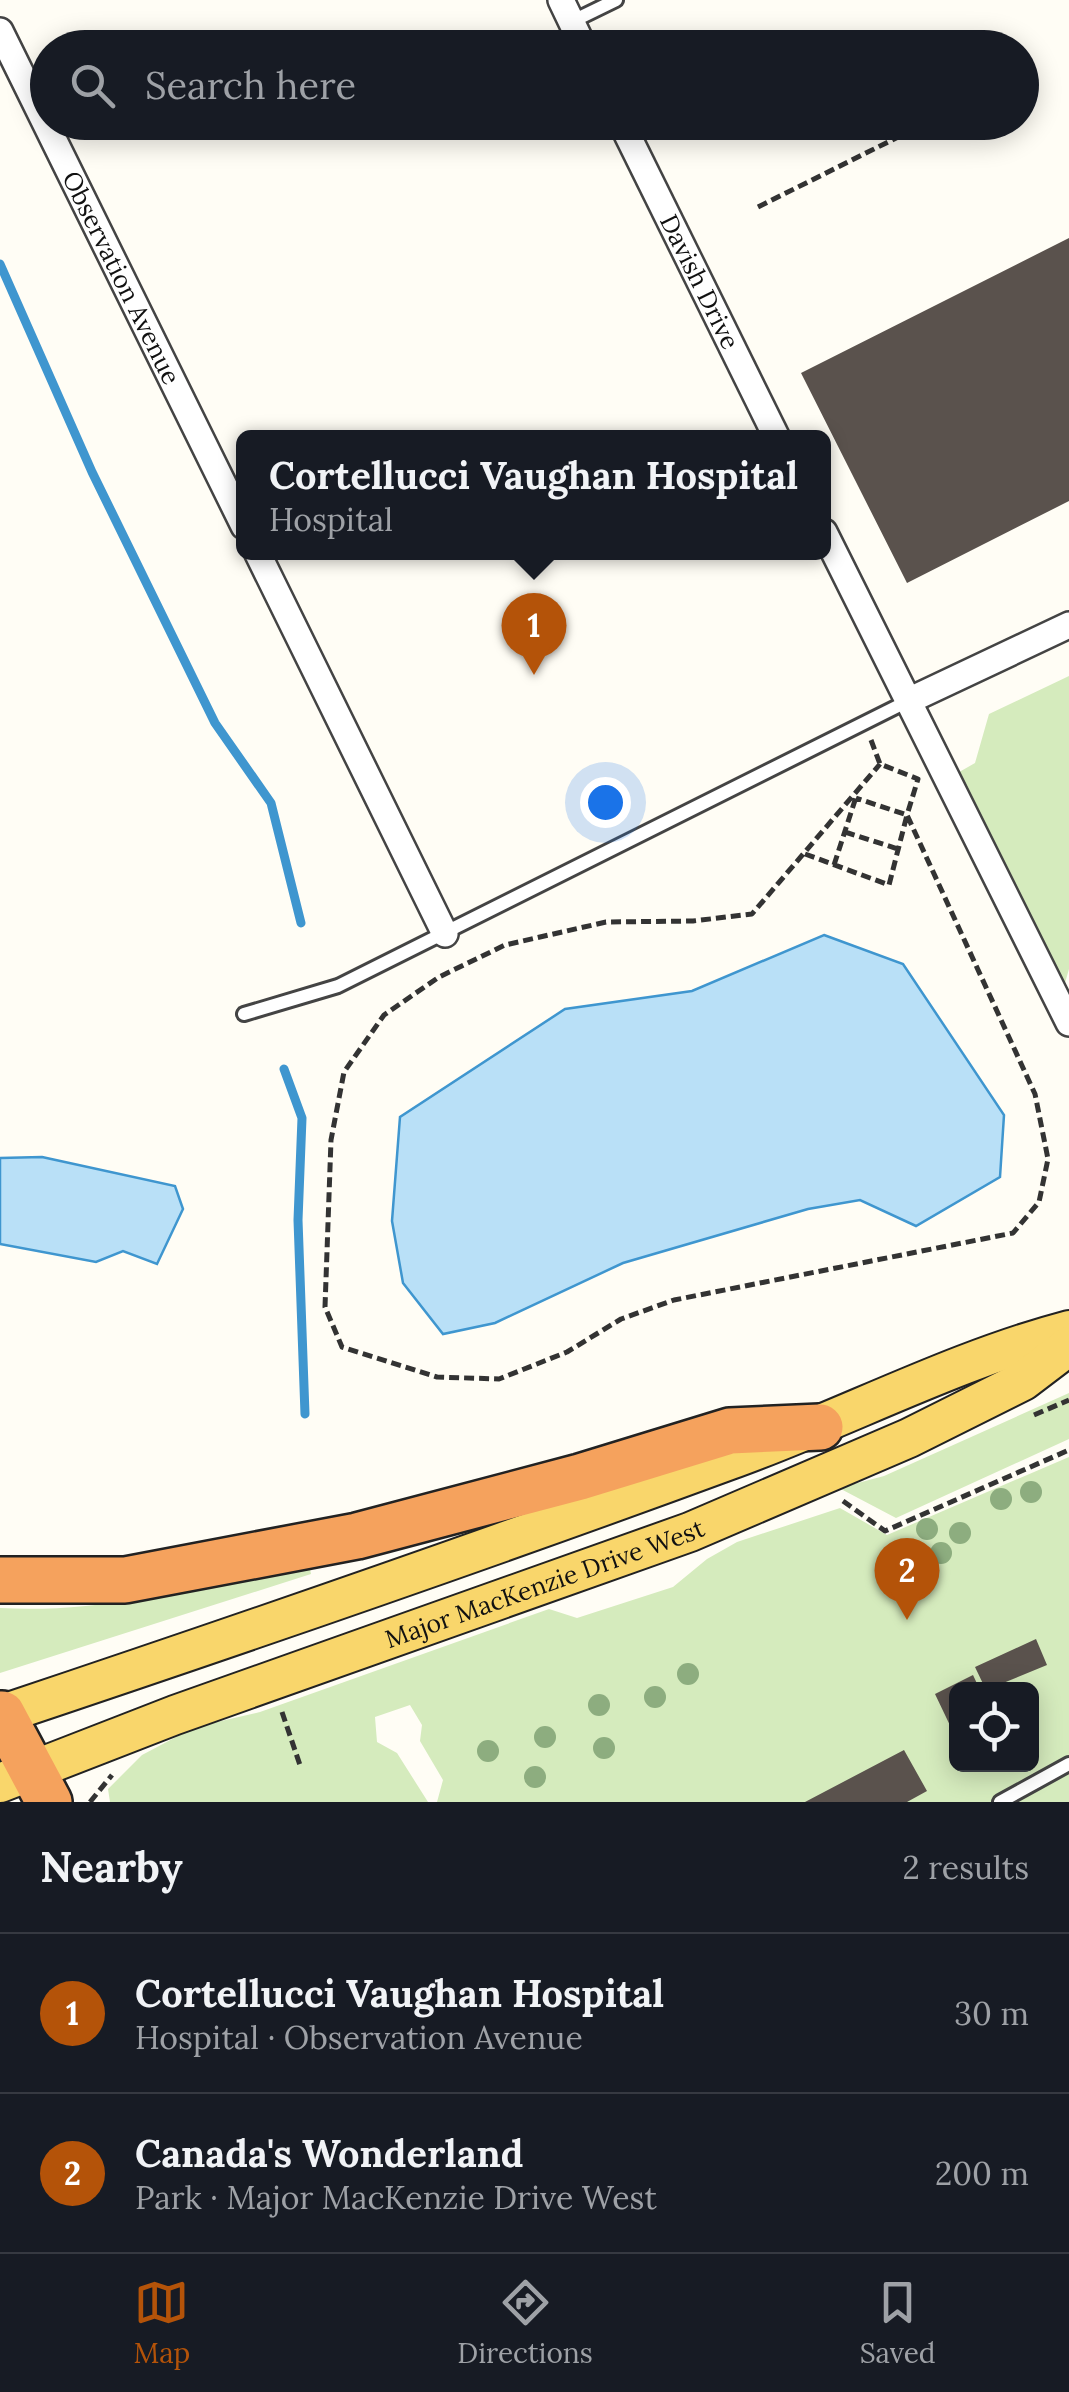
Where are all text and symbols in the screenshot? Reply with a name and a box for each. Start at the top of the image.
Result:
search box [30,30,1039,140]
icon: search [65,58,120,113]
text: Search here [145,61,356,109]
street label: Observation Avenue [56,166,188,390]
street label: Davish Drive [653,209,747,354]
popup [236,430,831,560]
text: Cortellucci Vaughan Hospital [269,451,798,499]
text: Hospital [269,499,393,540]
pin: 1 [502,592,566,675]
your location [580,777,631,828]
street label: Major MacKenzie Drive West [381,1512,709,1655]
pin: 2 [874,1538,940,1620]
map controls [949,1682,1039,1772]
button: locate [949,1682,1039,1772]
text: Nearby [40,1840,183,1894]
text: 2 results [903,1847,1029,1888]
text: Cortellucci Vaughan Hospital [135,1969,664,2017]
text: 1 [66,1993,79,2034]
text: 30 m [954,1993,1029,2034]
text: Hospital · Observation Avenue [135,2017,583,2058]
text: Canada's Wonderland [135,2129,523,2177]
text: 2 [64,2153,81,2194]
text: 200 m [935,2153,1029,2194]
text: Park · Major MacKenzie Drive West [135,2177,657,2218]
tab: Map [133,2275,190,2371]
tab: Directions [457,2275,593,2371]
tab: Saved [860,2275,936,2371]

